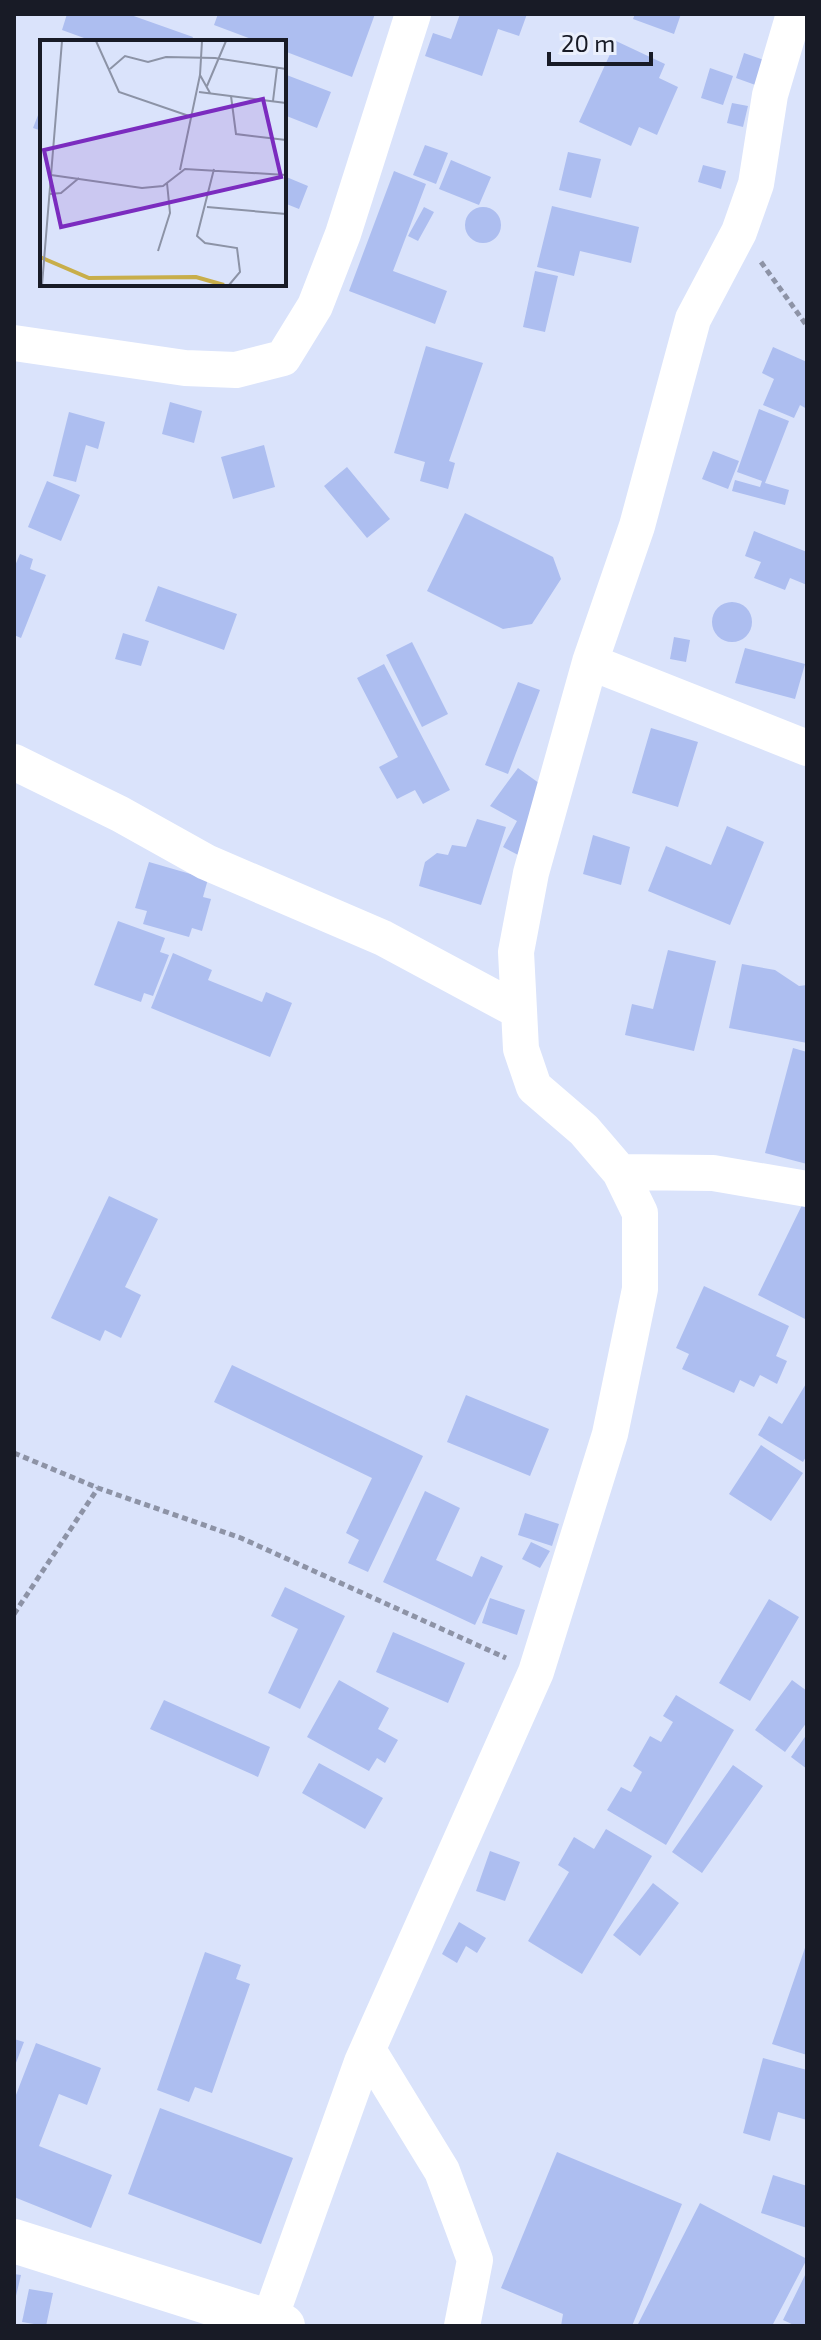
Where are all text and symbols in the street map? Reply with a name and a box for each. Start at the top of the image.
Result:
scale bar [549,16,651,66]
text: 20 m [561,28,615,57]
inset map [40,40,286,286]

